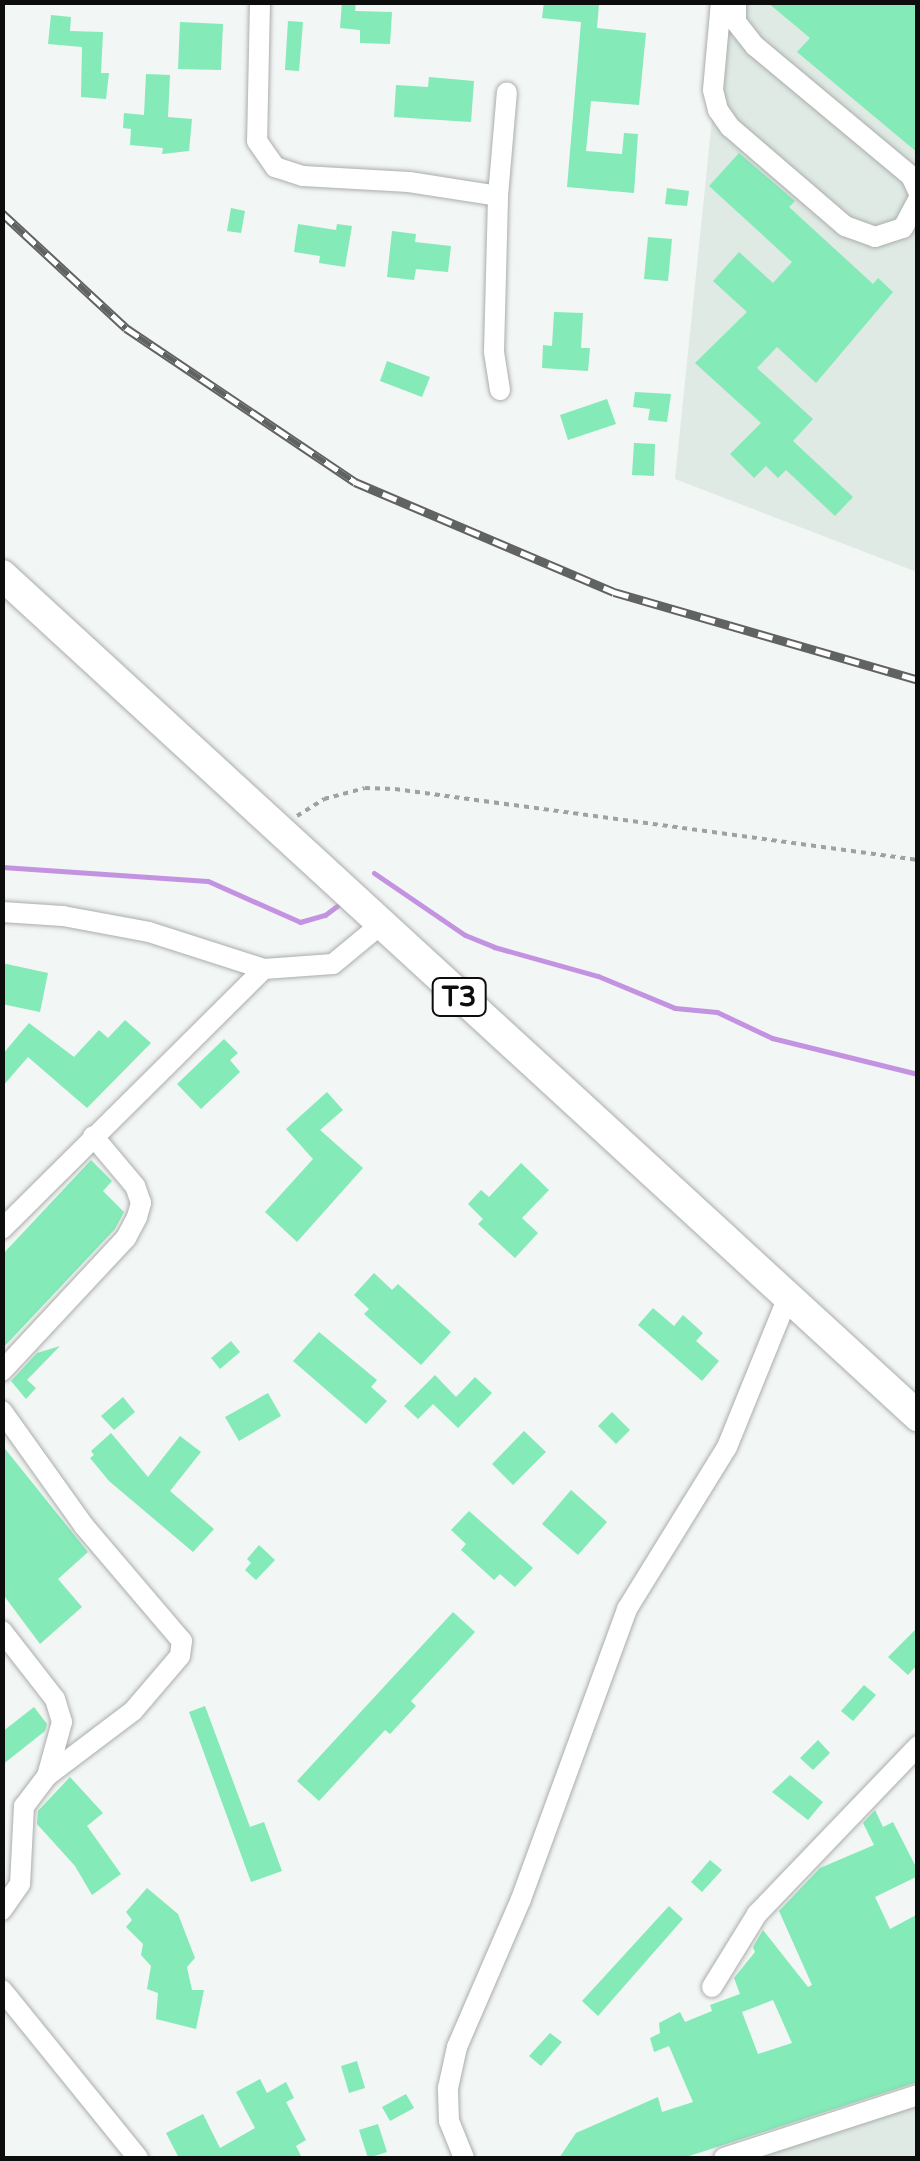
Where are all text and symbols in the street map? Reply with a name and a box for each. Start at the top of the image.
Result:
road number: T3 [432,974,486,1020]

